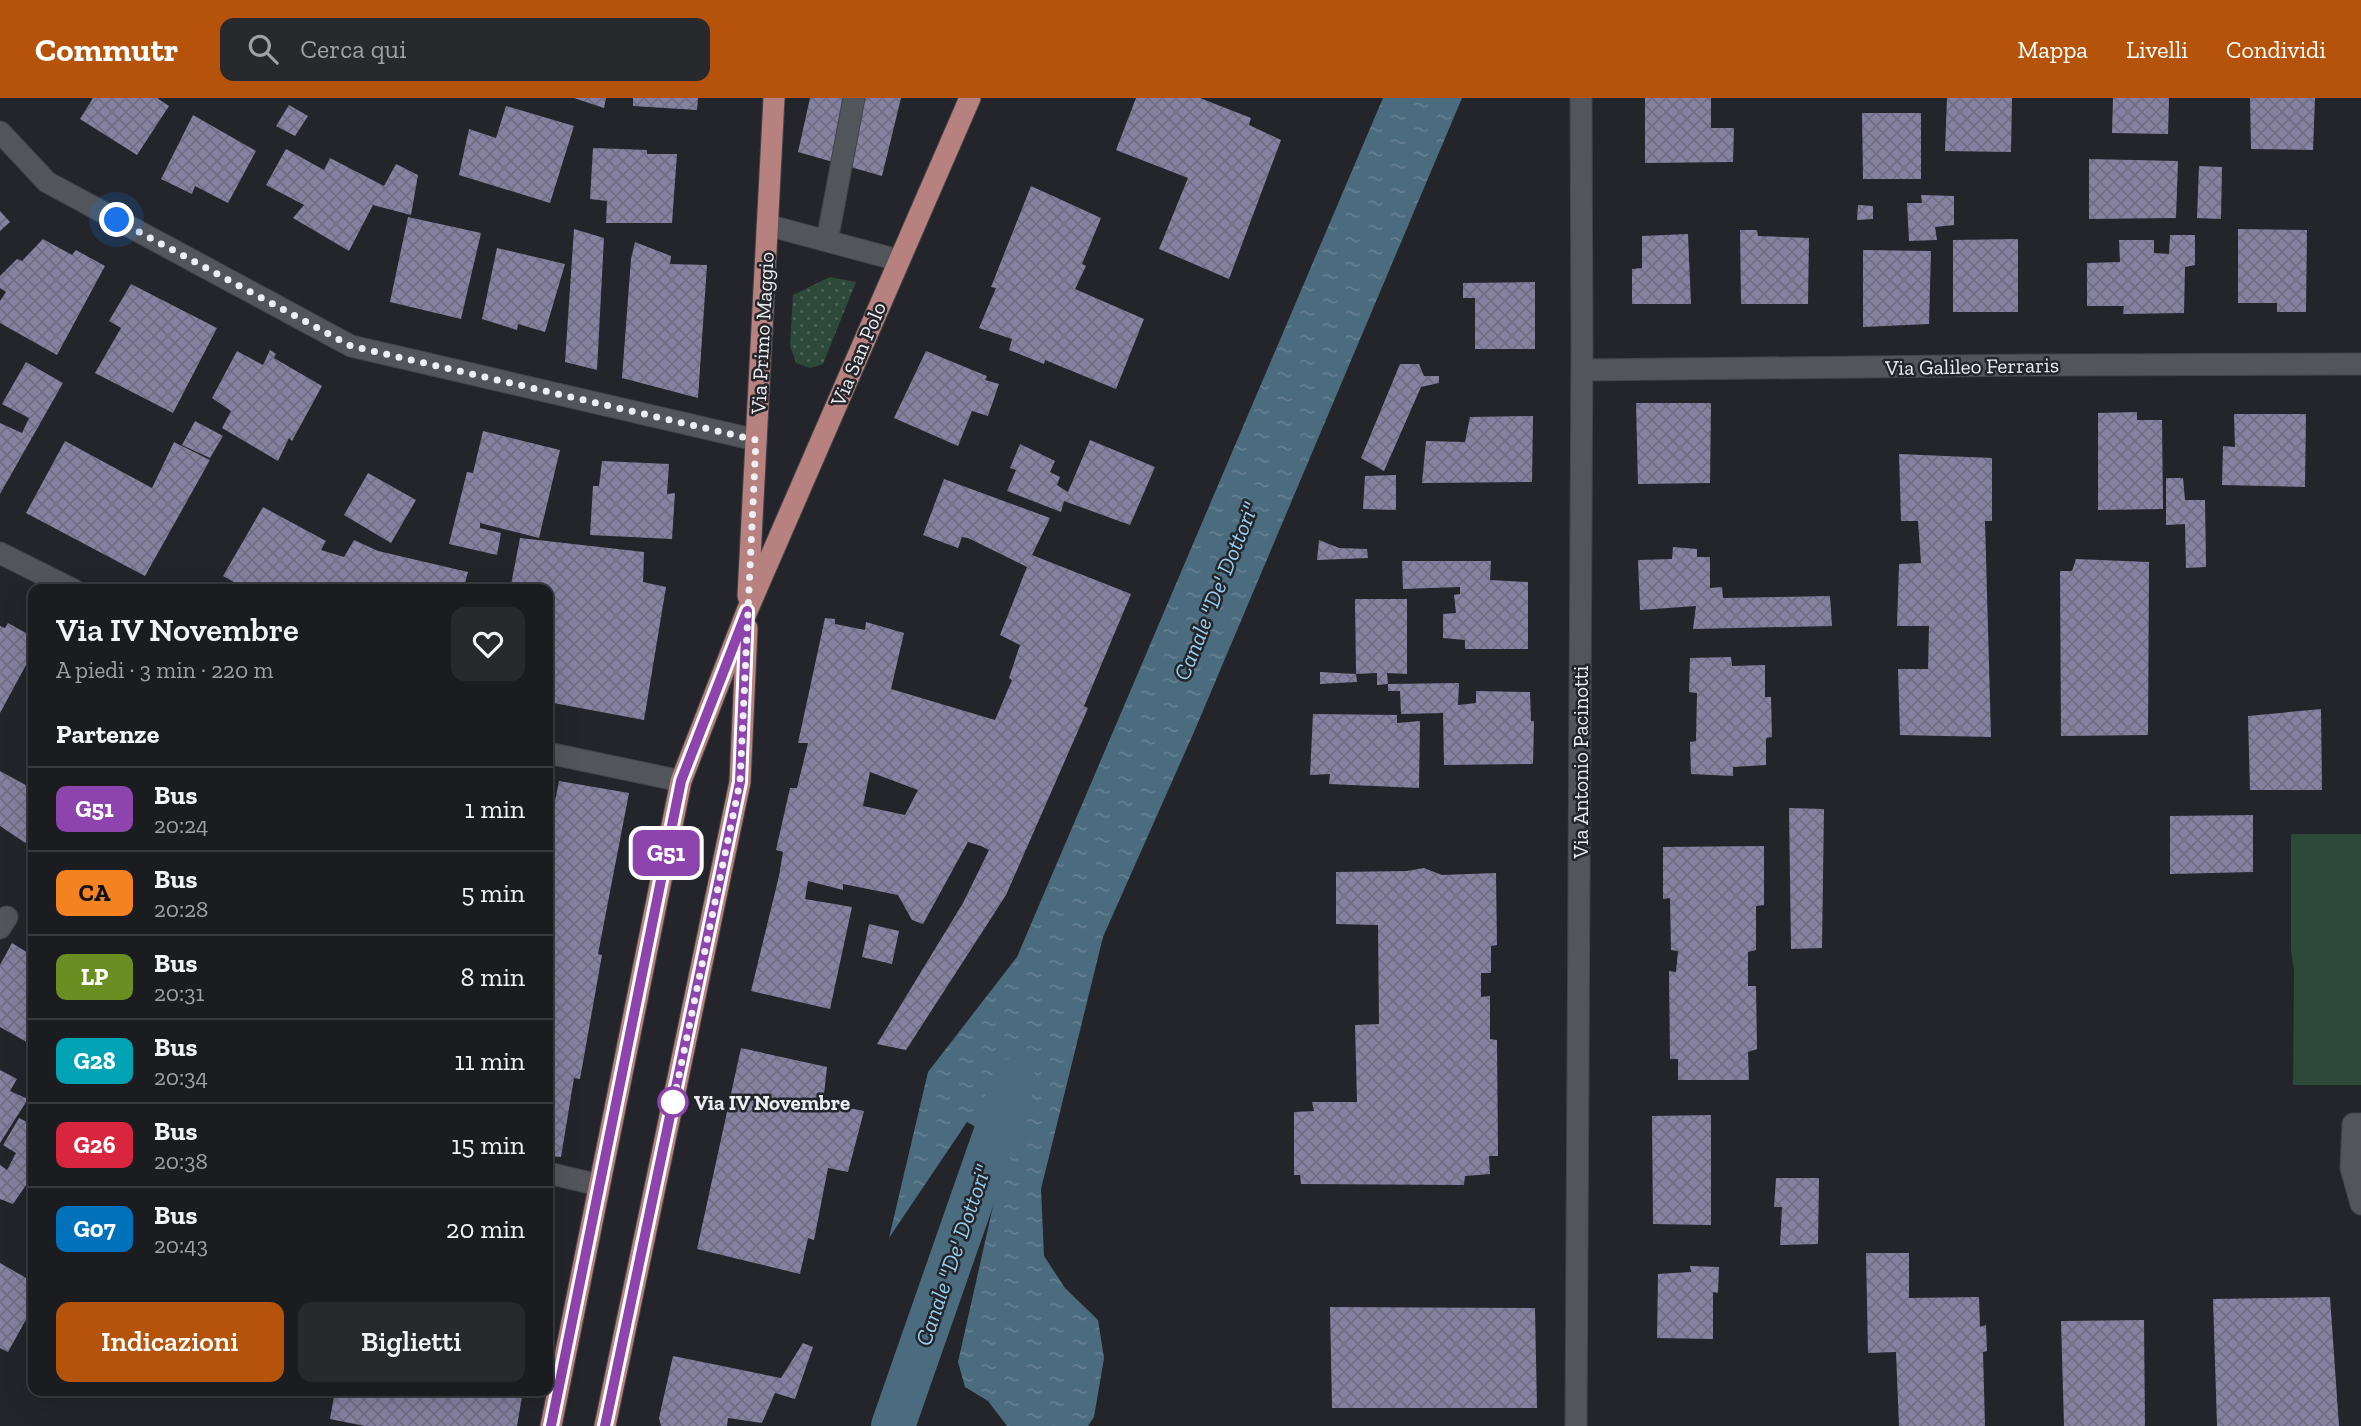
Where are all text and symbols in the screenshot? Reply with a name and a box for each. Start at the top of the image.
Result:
search box [220,18,710,81]
text: Commutr [35,30,178,69]
icon: search [244,30,282,68]
text: Cerca qui [300,33,407,65]
text: Mappa [2017,35,2088,64]
text: Livelli [2126,35,2188,64]
text: Condividi [2226,35,2326,64]
your location [99,202,134,237]
street label: Via Primo Maggio [745,251,779,416]
street label: Via San Polo [824,298,891,411]
street label: Via Galileo Ferraris [1884,352,2059,380]
water label: Canale "De' Dottori" [1167,498,1265,684]
button: heart [451,607,525,681]
text: Via IV Novembre [56,610,299,649]
text: A piedi · 3 min · 220 m [56,656,273,684]
street label: Via Antonio Pacinotti [1568,665,1593,859]
text: Partenze [56,718,159,750]
text: Bus [154,779,197,811]
text: 1 min [464,793,525,825]
text: G51 [75,794,114,823]
text: 20:24 [154,811,209,839]
line badge: G51 [626,830,706,876]
text: G51 [647,838,685,867]
text: Bus [154,863,197,895]
text: 5 min [461,877,525,909]
text: CA [79,878,110,907]
text: 20:28 [154,895,208,923]
text: Bus [154,947,197,979]
text: 8 min [460,961,525,993]
text: LP [81,962,108,991]
text: 20:31 [154,979,204,1007]
text: Bus [154,1031,197,1063]
text: 11 min [454,1045,525,1077]
text: G28 [73,1046,116,1075]
text: 20:34 [154,1063,208,1091]
marker: Via IV Novembre [658,1087,688,1117]
place label: Via IV Novembre [694,1090,850,1115]
text: Bus [154,1115,197,1147]
text: 15 min [451,1129,525,1161]
text: G26 [73,1130,116,1159]
text: 20:38 [154,1147,208,1175]
water label: Canale "De' Dottori" [909,1161,997,1349]
text: Bus [154,1199,197,1231]
text: 20 min [446,1213,525,1245]
text: G07 [73,1214,116,1243]
text: 20:43 [154,1231,208,1259]
button: Indicazioni [56,1302,284,1382]
button: Biglietti [298,1302,525,1382]

